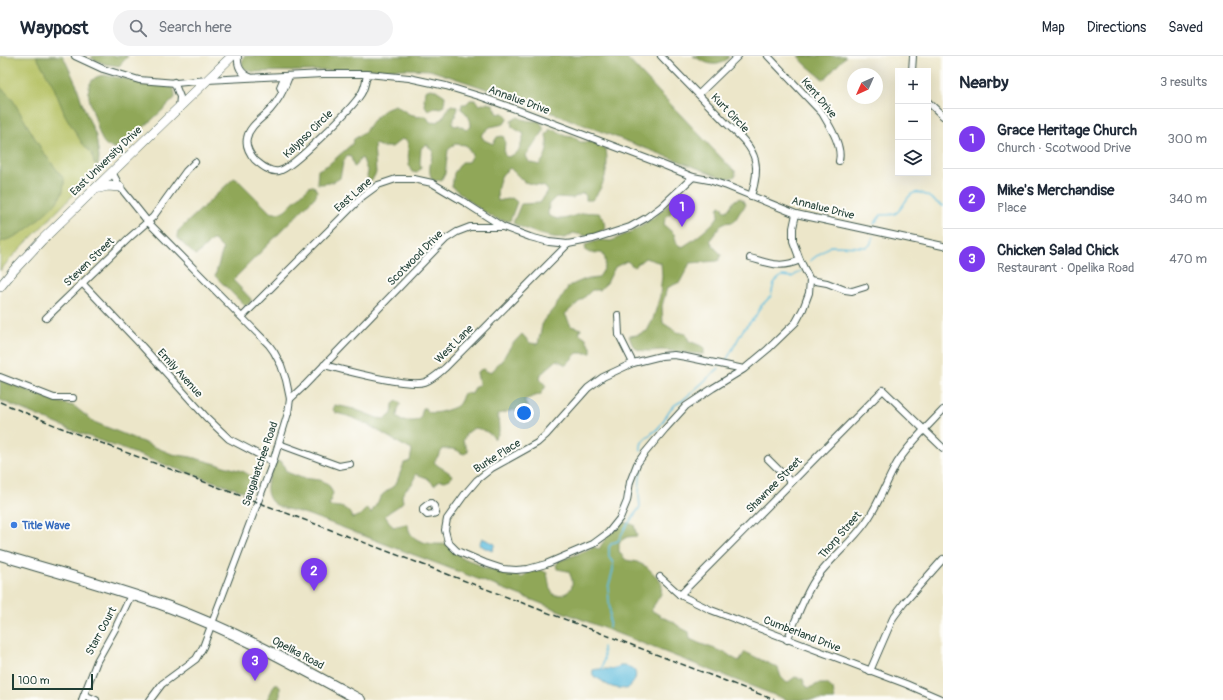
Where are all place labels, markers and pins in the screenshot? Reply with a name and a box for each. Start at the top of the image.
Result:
pin: 1 [669,194,695,227]
place label: Title Wave [21,519,70,532]
marker: Title Wave [9,520,19,530]
pin: 2 [301,558,327,591]
pin: 3 [242,648,268,681]

